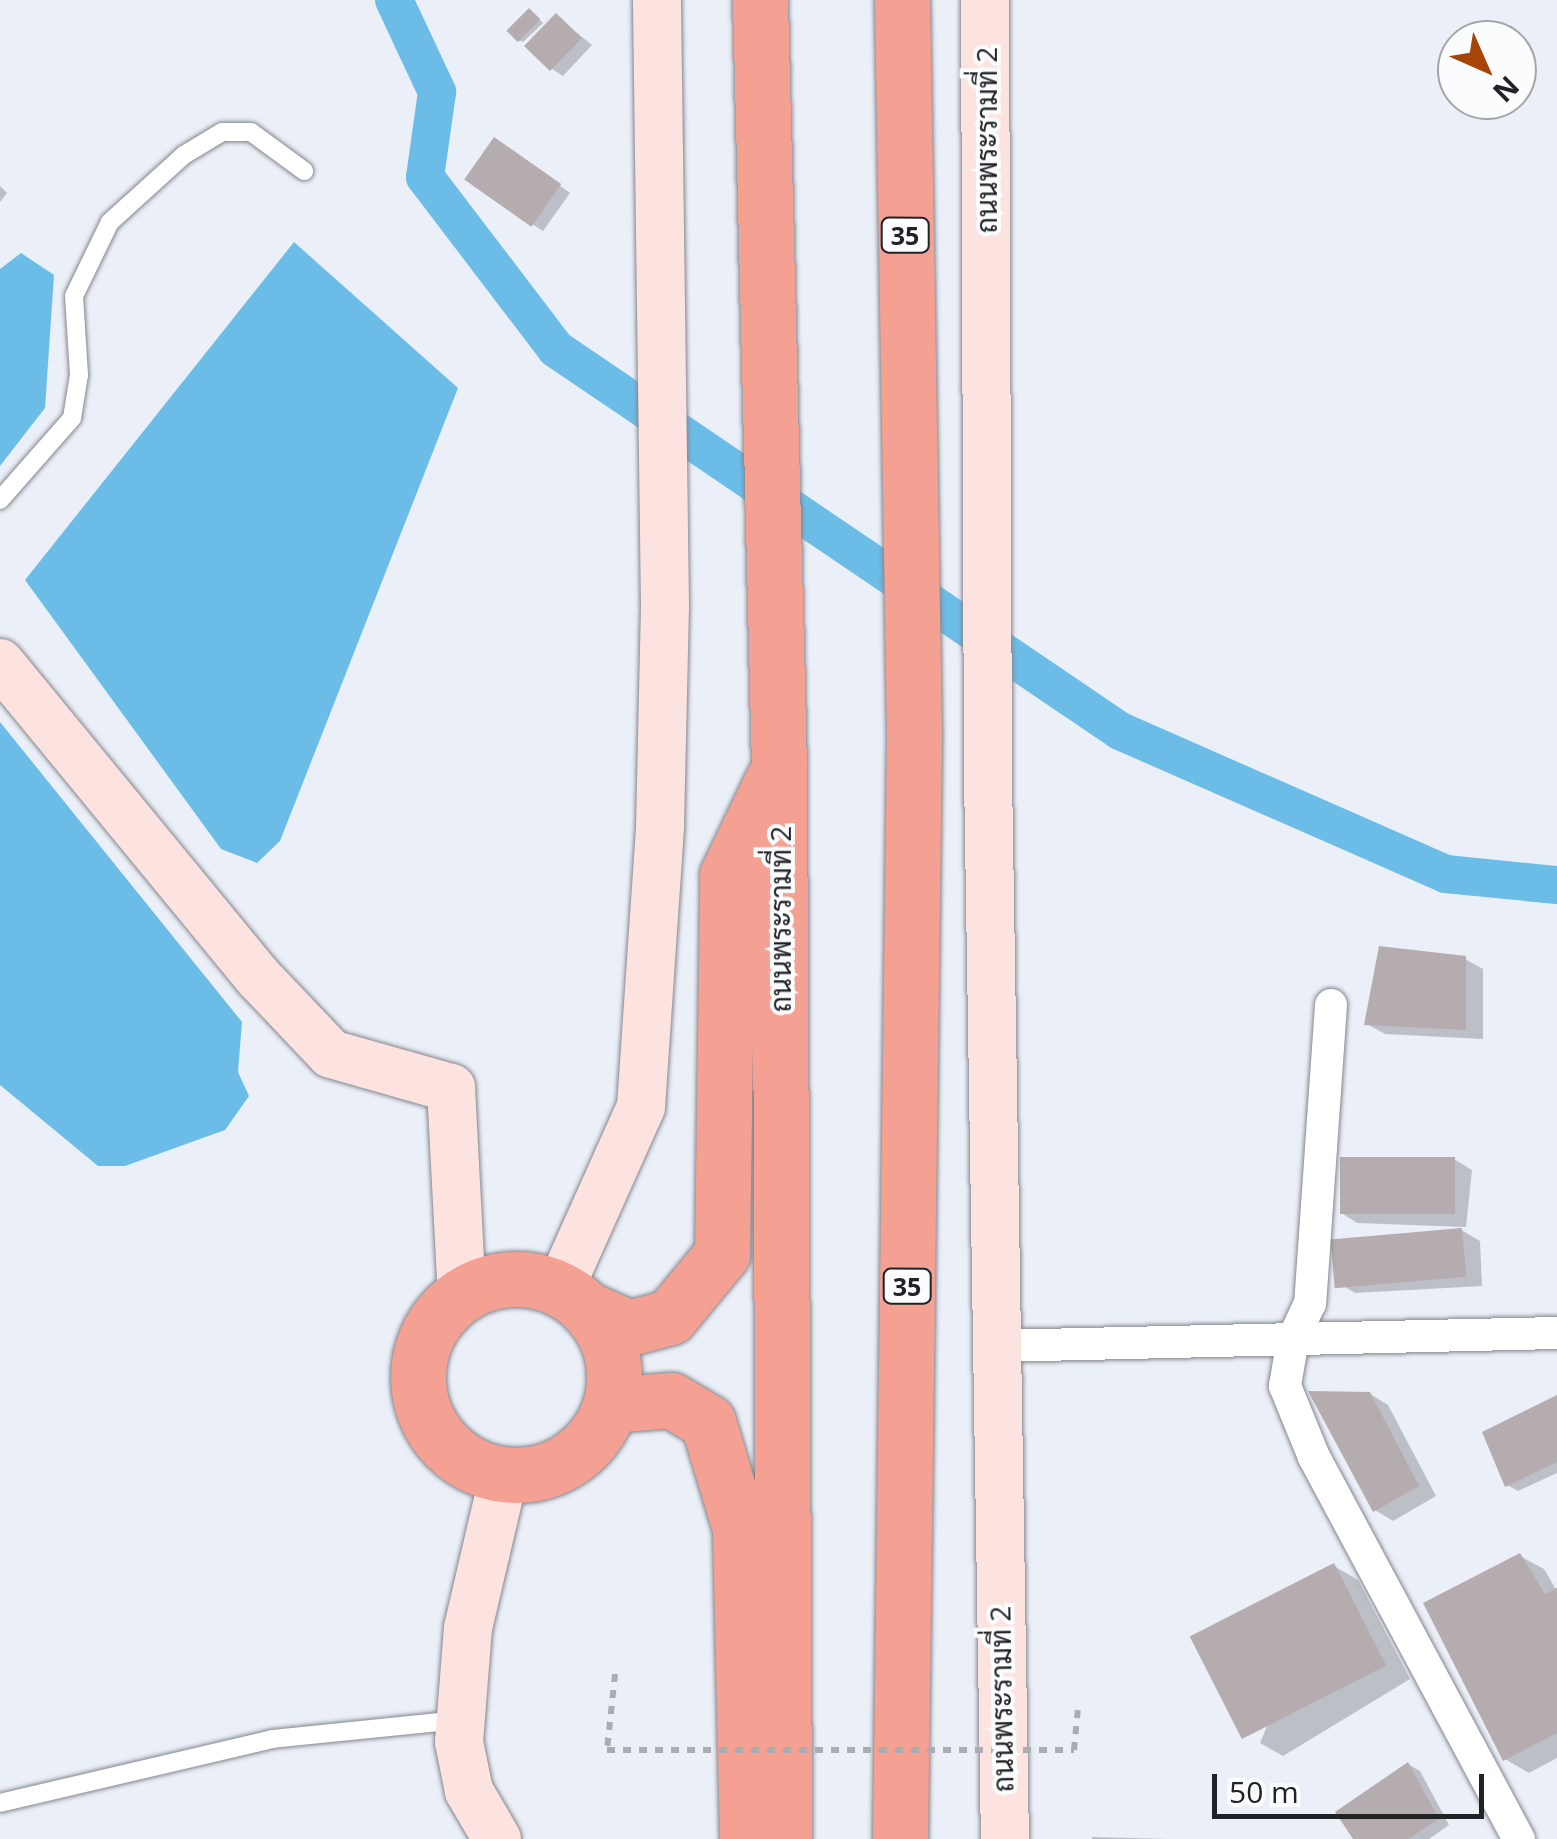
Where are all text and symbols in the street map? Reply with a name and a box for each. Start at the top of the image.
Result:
north arrow [1437,20,1537,120]
street label: ถนนพระรามที่ 2 [969,47,1003,233]
text: N [1485,68,1528,111]
road number: 35 [880,215,930,255]
street label: ถนนพระรามที่ 2 [763,826,797,1012]
road number: 35 [882,1266,932,1306]
street label: ถนนพระรามที่ 2 [983,1605,1019,1793]
scale bar [1217,1754,1490,1816]
text: 50 m [1229,1771,1299,1812]

